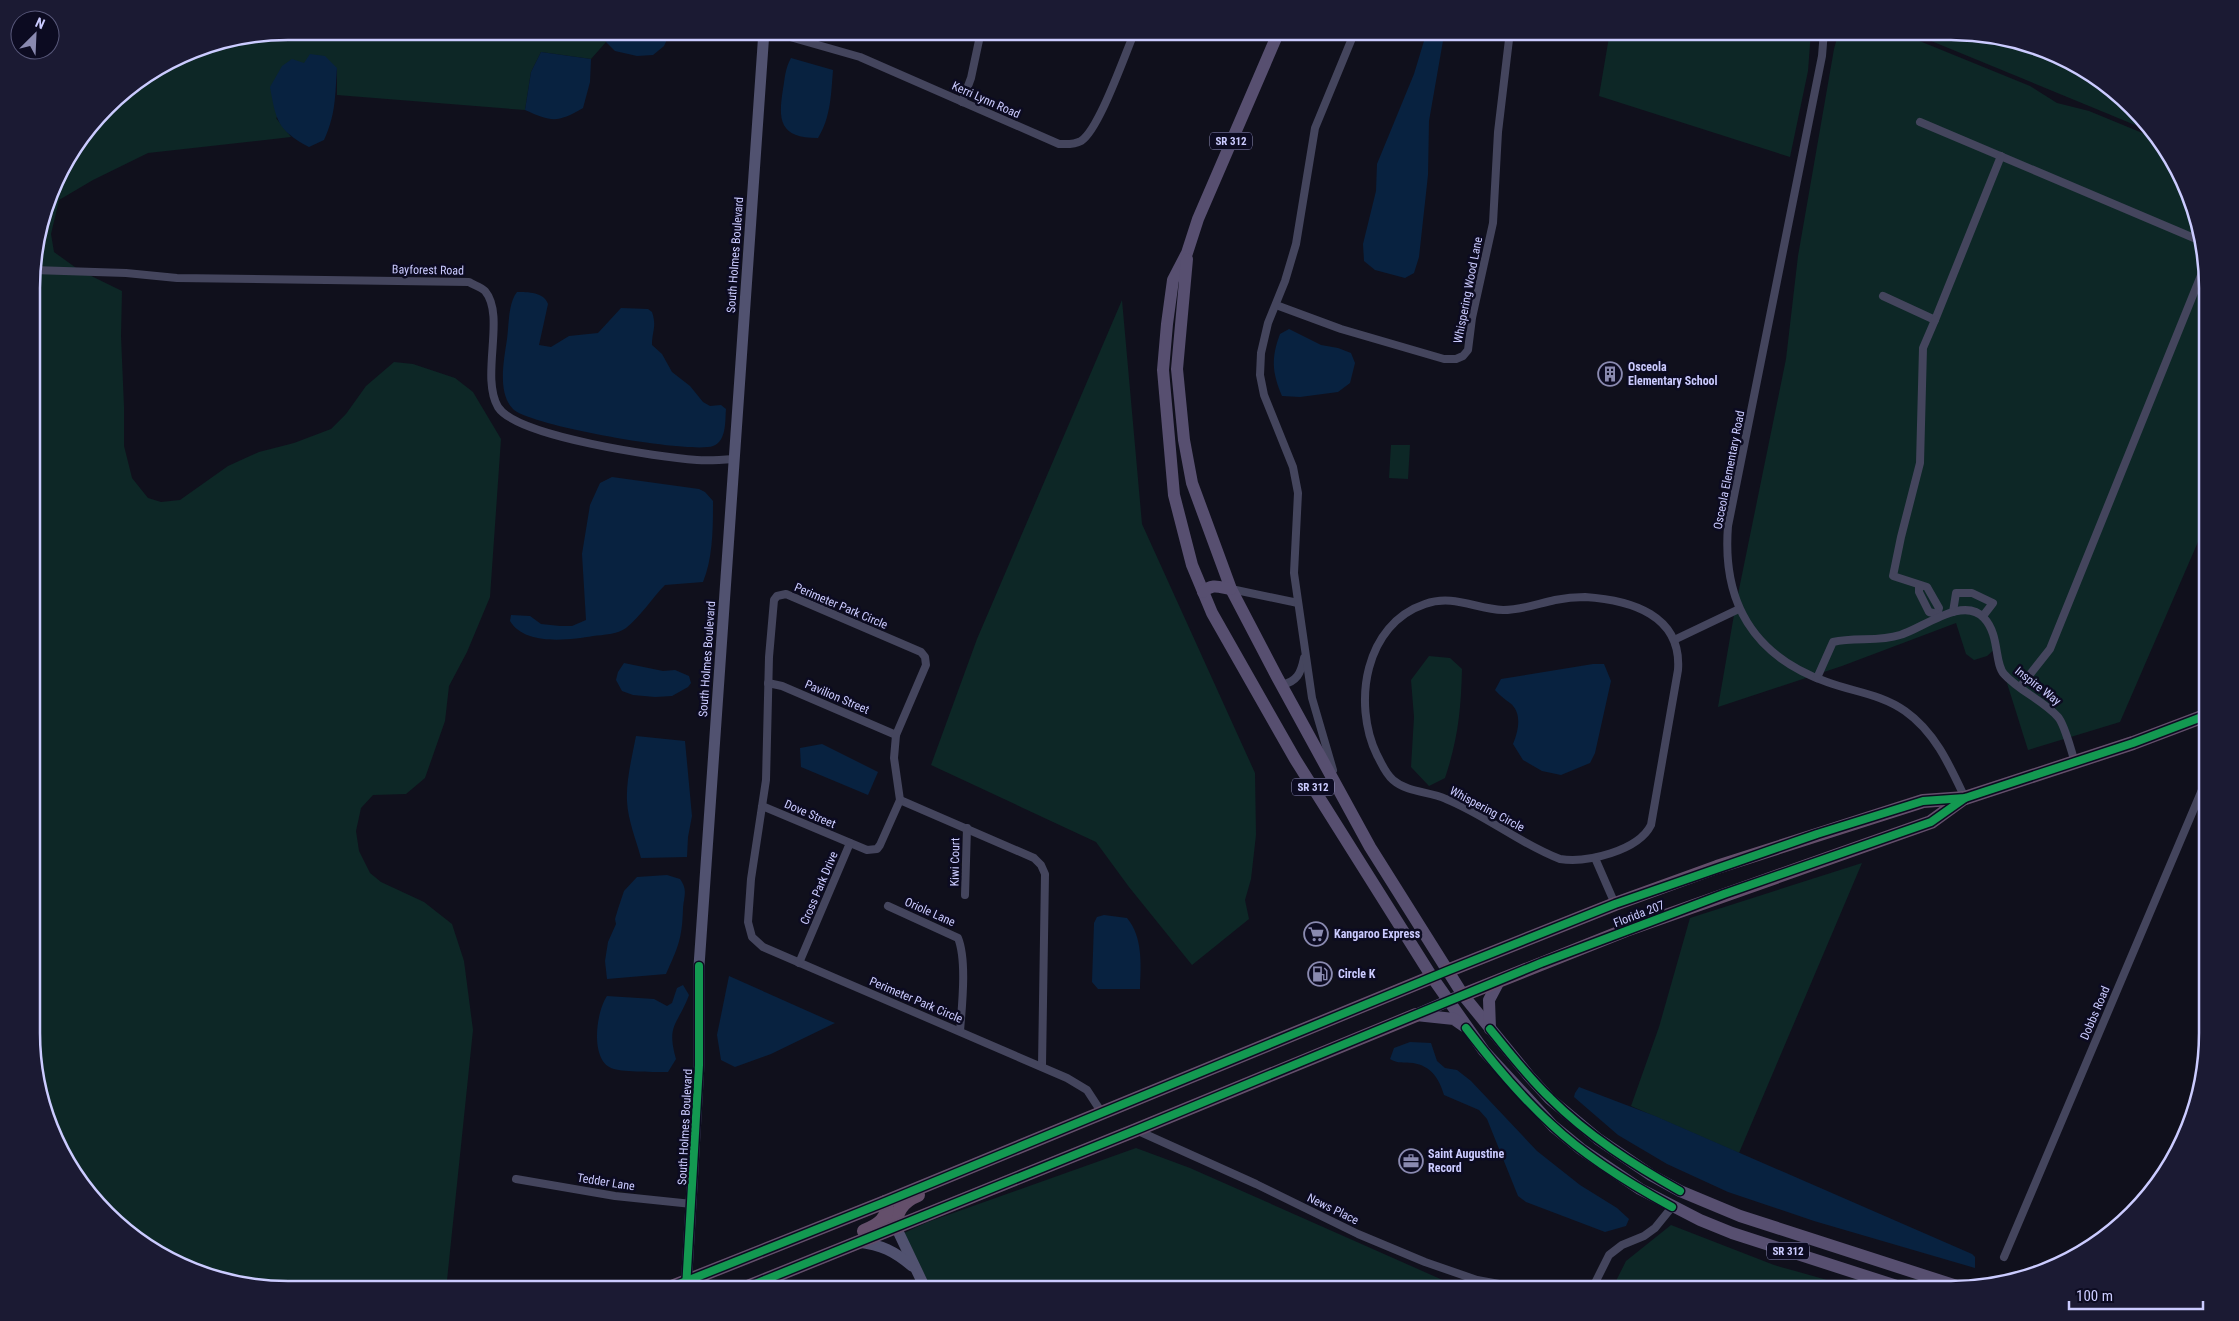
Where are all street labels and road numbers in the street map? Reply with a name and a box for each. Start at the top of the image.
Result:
street label: Kerri Lynn Road [950,79,1022,121]
road number: SR 312 [1210,132,1252,150]
street label: South Holmes Boulevard [724,197,746,313]
street label: Whispering Wood Lane [1451,235,1485,344]
street label: Bayforest Road [392,262,464,278]
street label: Osceola Elementary Road [1711,409,1747,531]
street label: Perimeter Park Circle [792,580,890,632]
street label: South Holmes Boulevard [696,601,718,717]
street label: Inspire Way [2012,664,2064,708]
street label: Pavilion Street [803,677,872,717]
road number: SR 312 [1292,779,1334,796]
street label: Whispering Circle [1447,783,1527,835]
street label: Dove Street [782,797,838,831]
street label: Kiwi Court [948,837,962,886]
street label: Cross Park Drive [797,849,841,927]
street label: Oriole Lane [903,895,958,929]
street label: Florida 207 [1612,898,1666,930]
street label: Perimeter Park Circle [867,974,965,1026]
street label: Dobbs Road [2077,984,2113,1042]
street label: South Holmes Boulevard [675,1069,695,1185]
street label: Tedder Lane [576,1171,636,1194]
street label: News Place [1305,1191,1361,1228]
road number: SR 312 [1767,1242,1809,1260]

